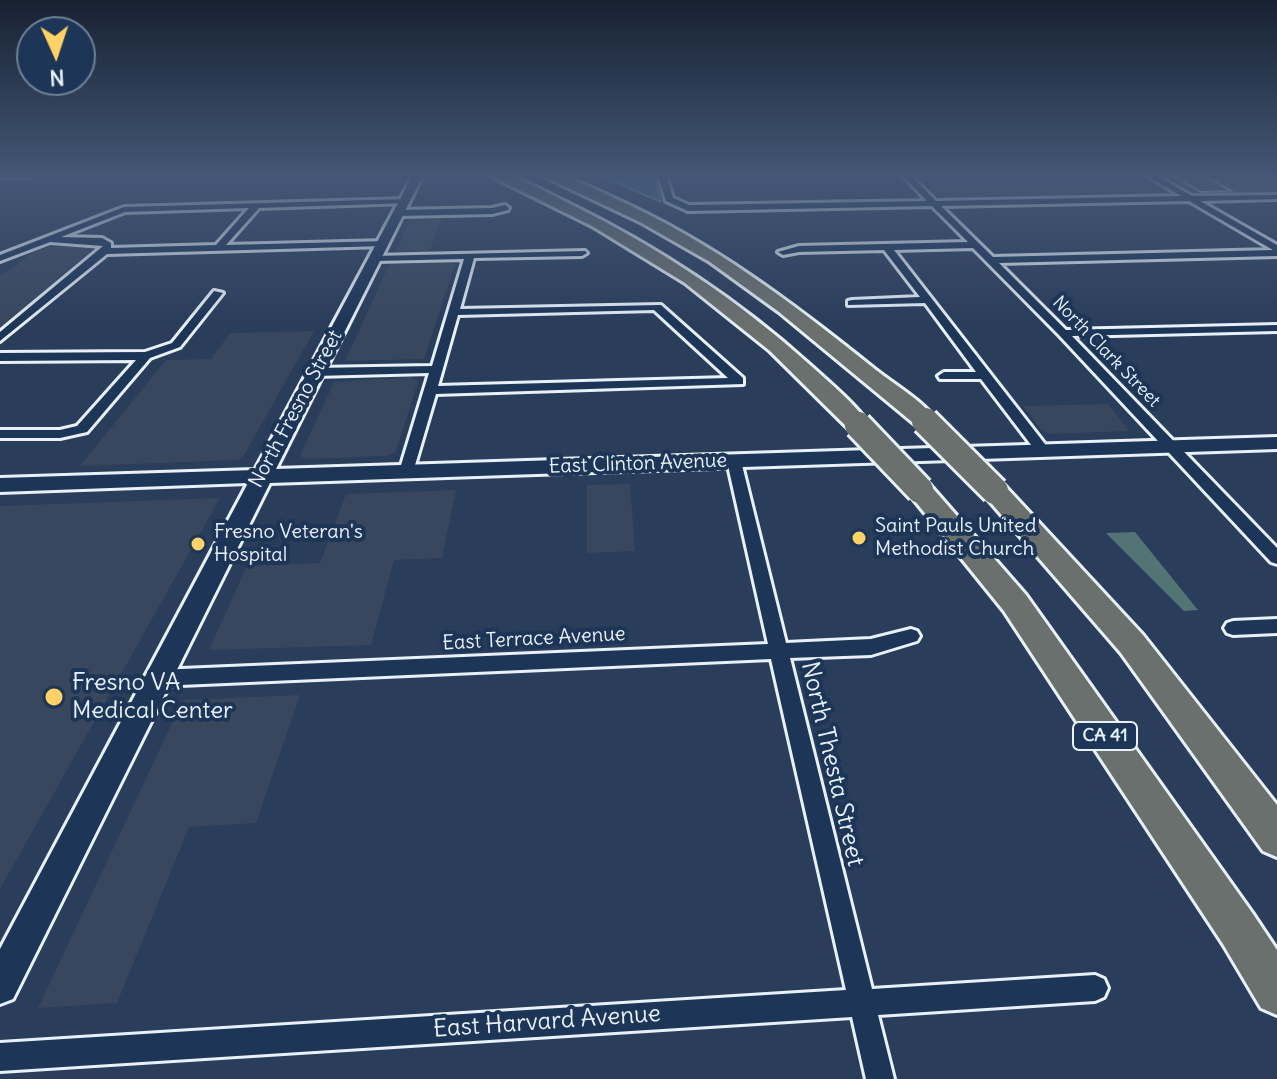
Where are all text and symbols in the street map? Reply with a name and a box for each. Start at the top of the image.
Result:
north arrow [16,16,96,96]
text: N [49,64,65,92]
street label: North Clark Street [1048,292,1164,412]
street label: North Fresno Street [244,326,348,492]
street label: East Clinton Avenue [548,449,728,479]
place label: Saint Pauls United Methodist Church [875,514,1036,561]
place label: Fresno Veteran's Hospital [214,520,363,567]
marker: Saint Pauls United Methodist Church [850,529,868,547]
marker: Fresno Veteran's Hospital [189,535,207,553]
street label: East Terrace Avenue [442,622,626,656]
street label: North Thesta Street [794,659,870,869]
place label: Fresno VA Medical Center [72,669,233,725]
marker: Fresno VA Medical Center [43,686,65,708]
road number: CA 41 [1073,722,1137,750]
street label: East Harvard Avenue [432,1000,662,1044]

